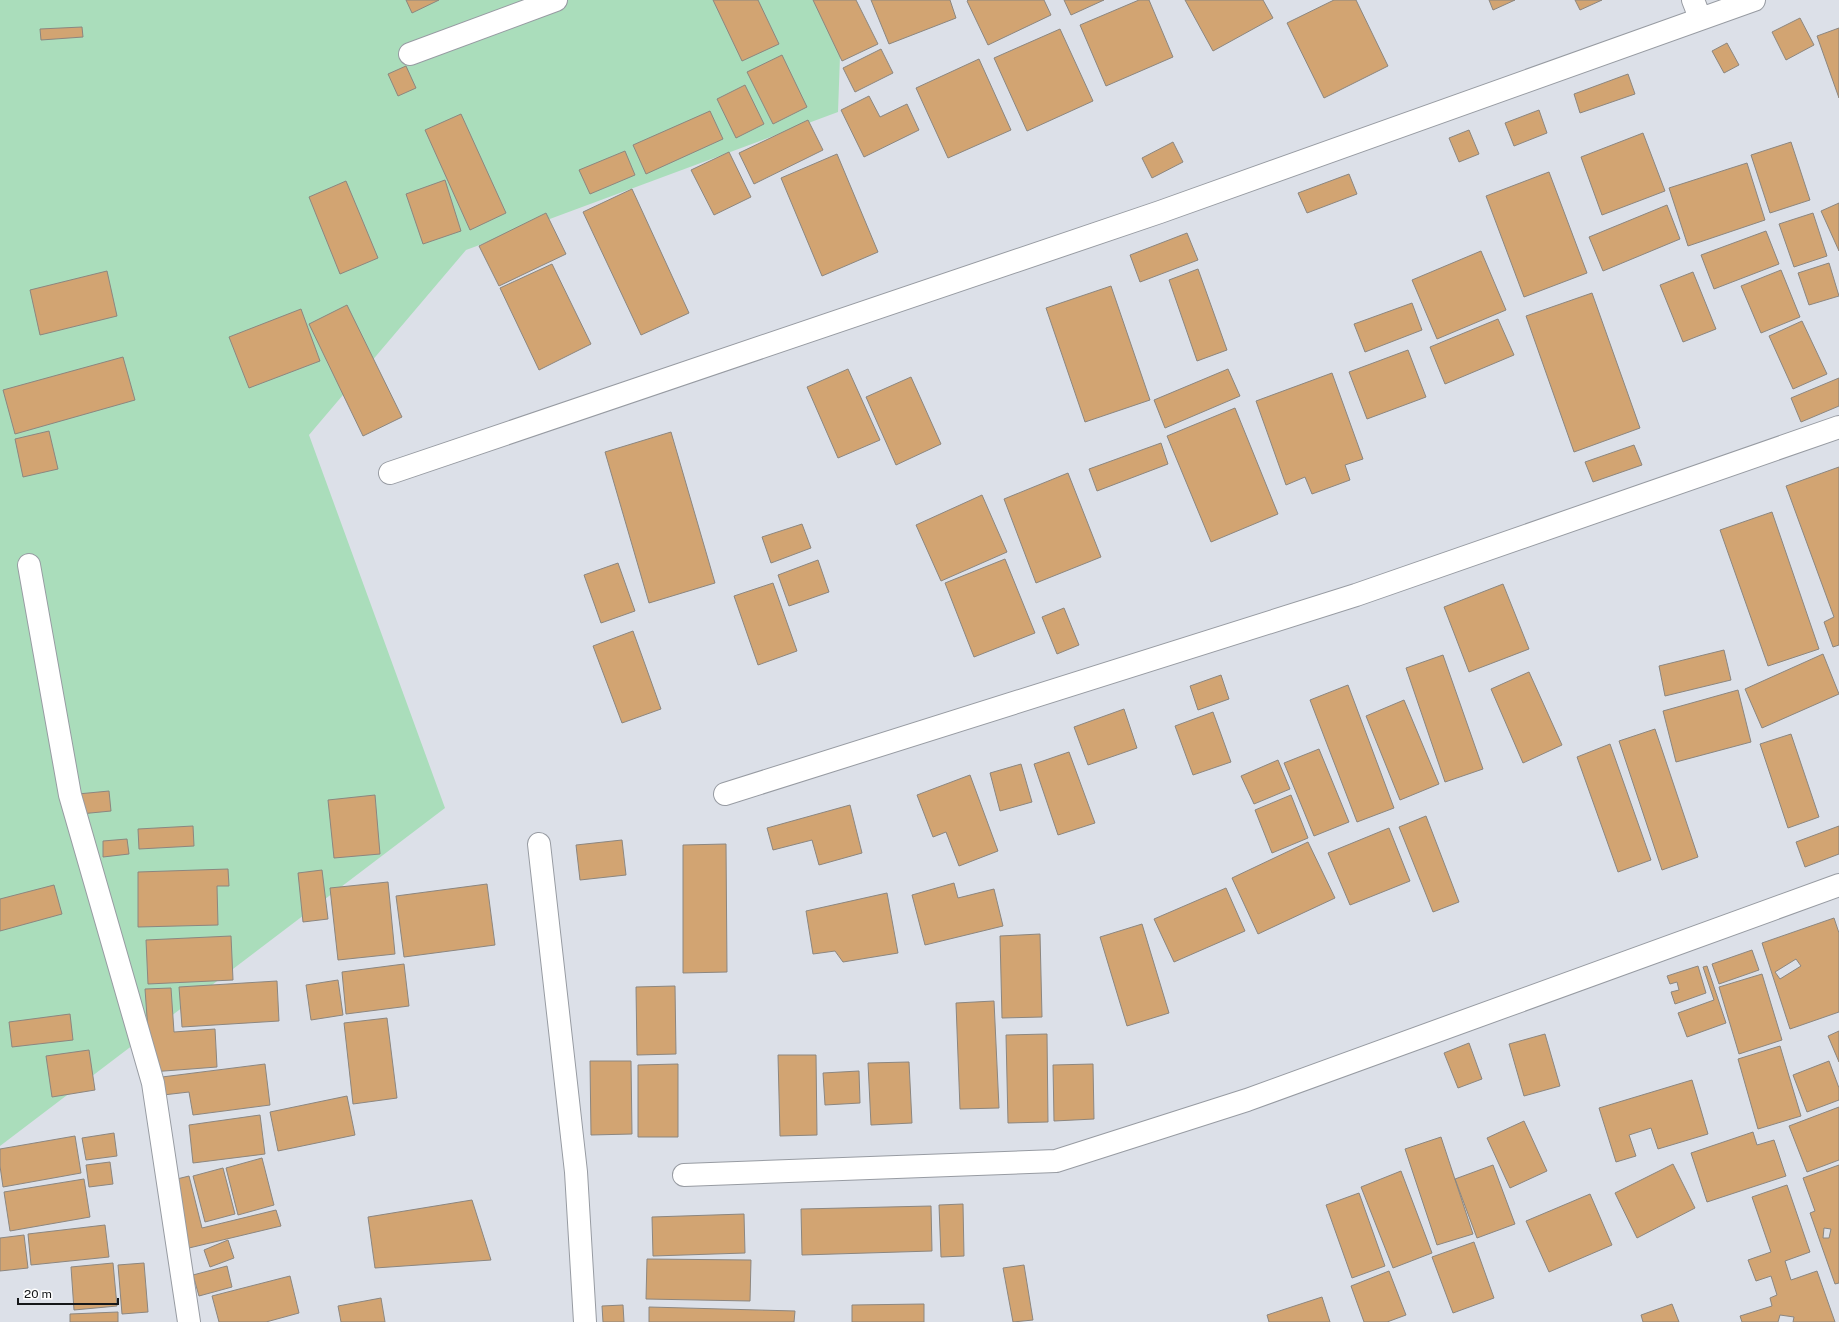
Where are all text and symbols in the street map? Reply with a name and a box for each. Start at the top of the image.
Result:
scale bar [18,1280,118,1306]
text: 20 m [24,1287,52,1301]

